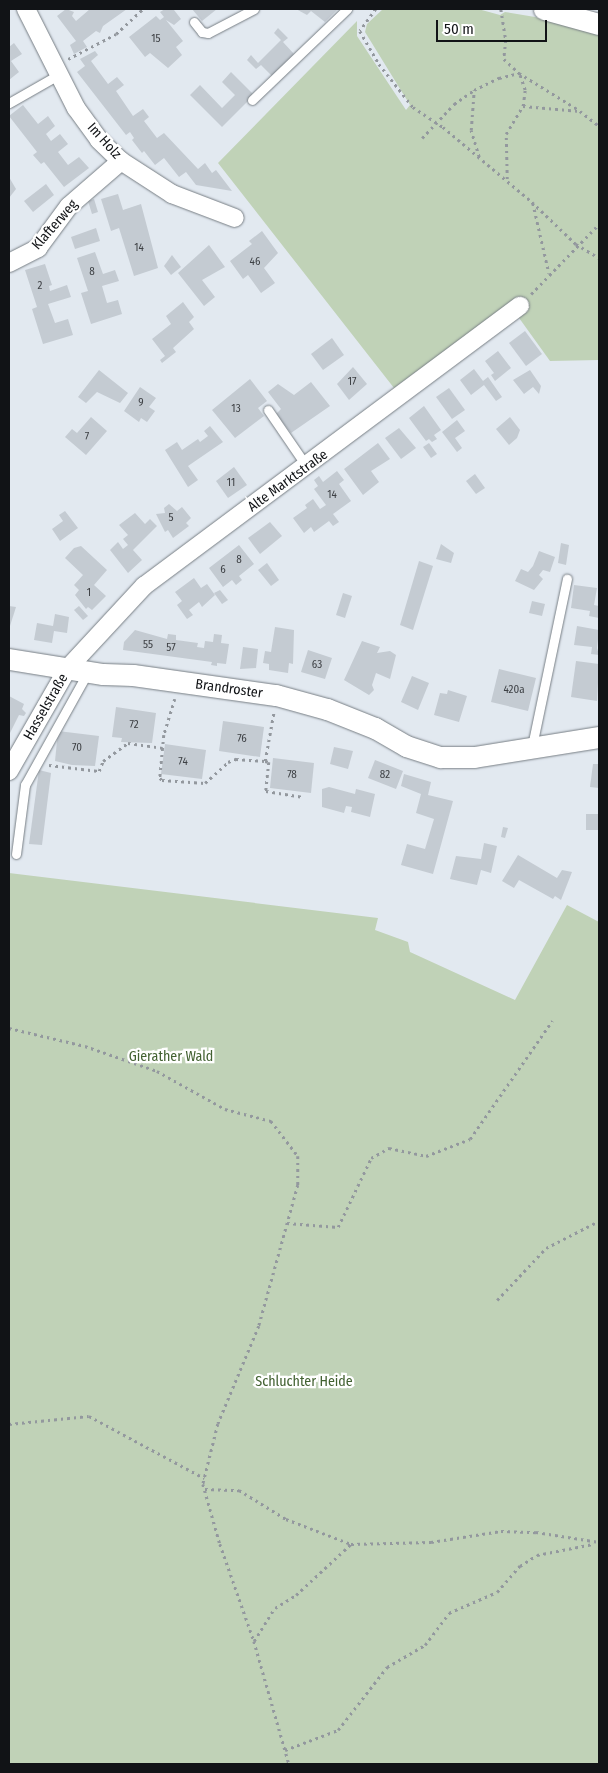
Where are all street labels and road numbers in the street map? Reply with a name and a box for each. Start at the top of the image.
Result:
street label: Im Holz [83,119,125,163]
street label: Klafterweg [29,196,81,254]
street label: Alte Marktstraße [245,446,331,516]
street label: Hasselstraße [20,671,72,743]
street label: Brandroster [194,676,264,702]

